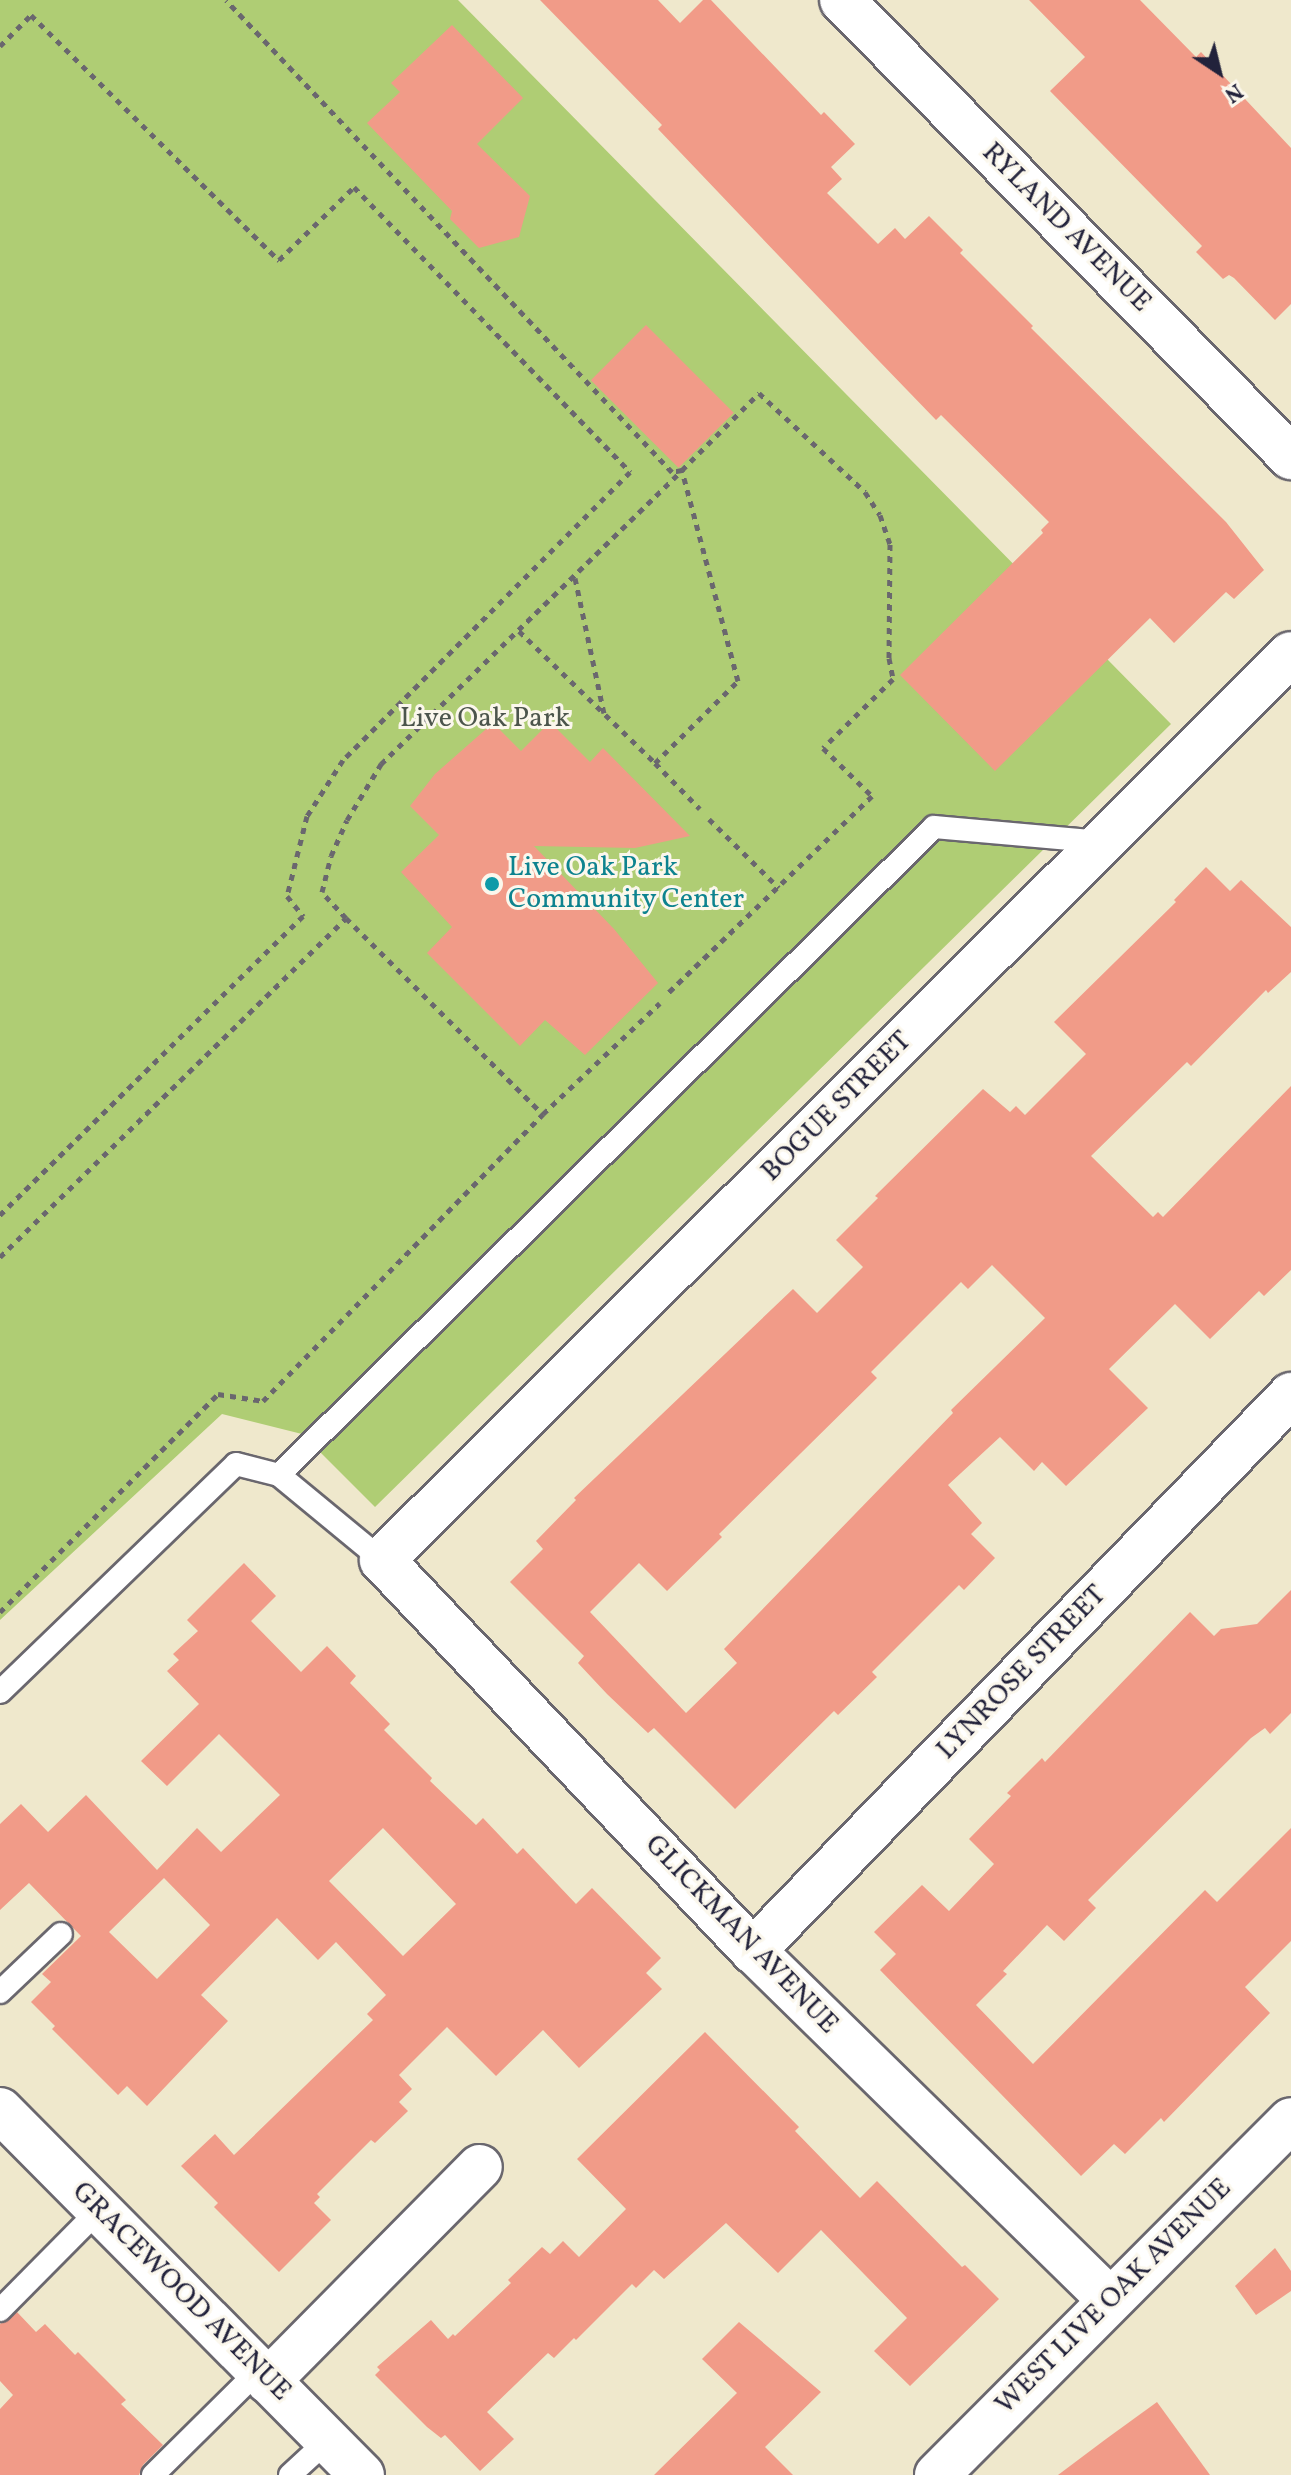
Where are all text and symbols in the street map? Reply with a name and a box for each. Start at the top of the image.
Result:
north arrow [1179,32,1259,112]
text: N [1218,75,1248,109]
street label: RYLAND AVENUE [974,136,1158,320]
park label: Live Oak Park [400,702,570,736]
place label: Live Oak Park Community Center [508,851,745,917]
marker: Live Oak Park Community Center [483,875,501,893]
street label: BOGUE STREET [755,1025,919,1189]
street label: LYNROSE STREET [930,1579,1114,1767]
street label: GLICKMAN AVENUE [637,1829,845,2041]
street label: WEST LIVE OAK AVENUE [989,2172,1239,2422]
street label: GRACEWOOD AVENUE [65,2176,297,2408]

